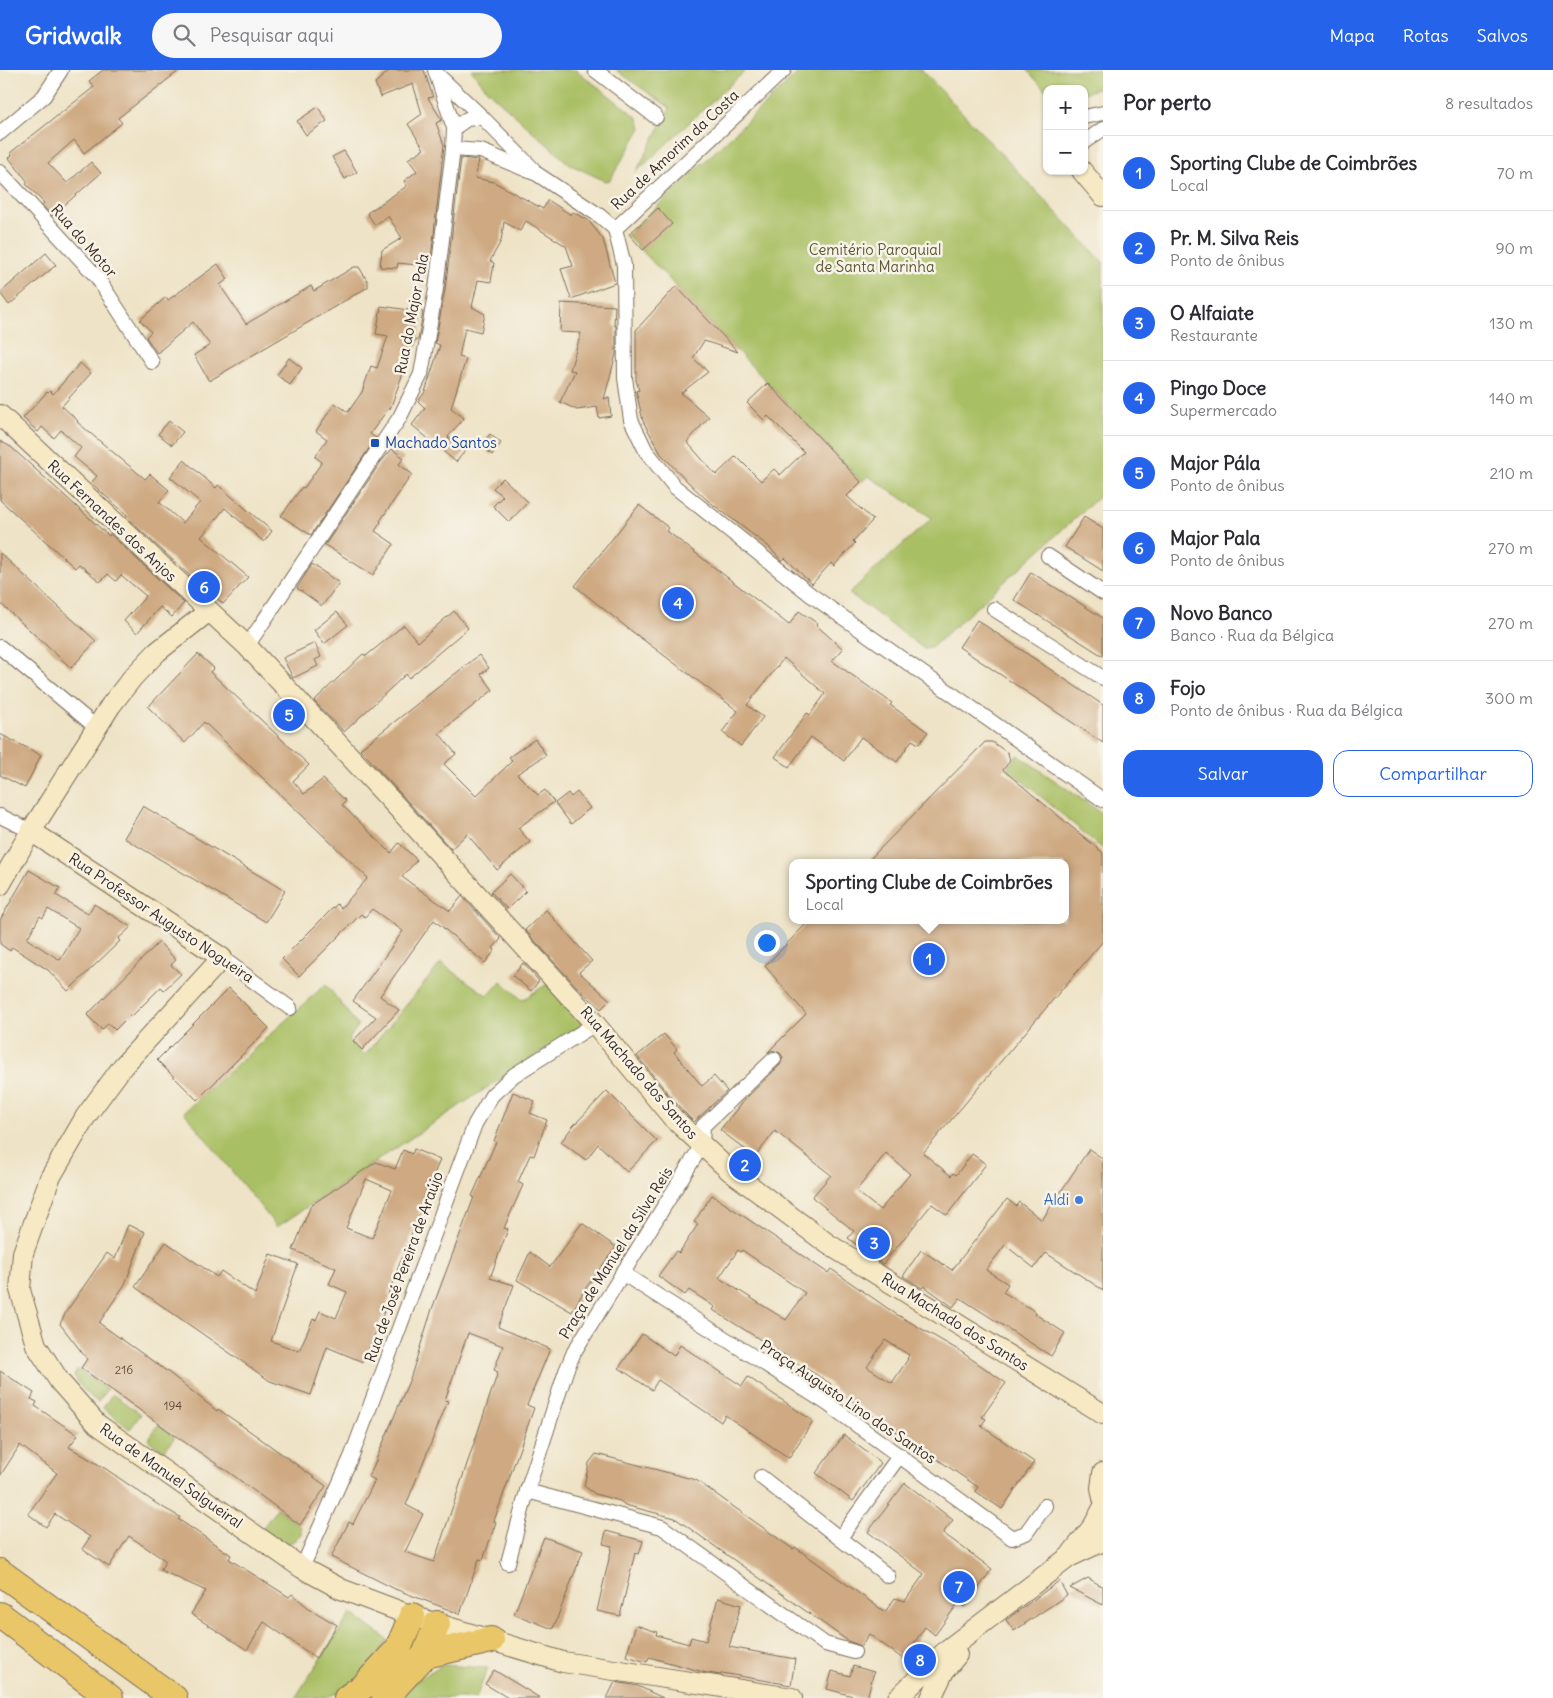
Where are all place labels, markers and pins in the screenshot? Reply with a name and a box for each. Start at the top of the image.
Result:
place label: Machado Santos [385,433,497,452]
marker: Machado Santos [369,437,381,449]
pin: 6 [188,568,220,606]
pin: 4 [662,584,694,622]
pin: 5 [273,696,305,734]
pin: 1 [913,940,945,978]
pin: 2 [729,1146,761,1184]
place label: Aldi [1044,1190,1069,1209]
marker: Aldi [1073,1194,1085,1206]
pin: 3 [858,1224,890,1262]
pin: 7 [943,1568,975,1606]
pin: 8 [904,1641,936,1679]

